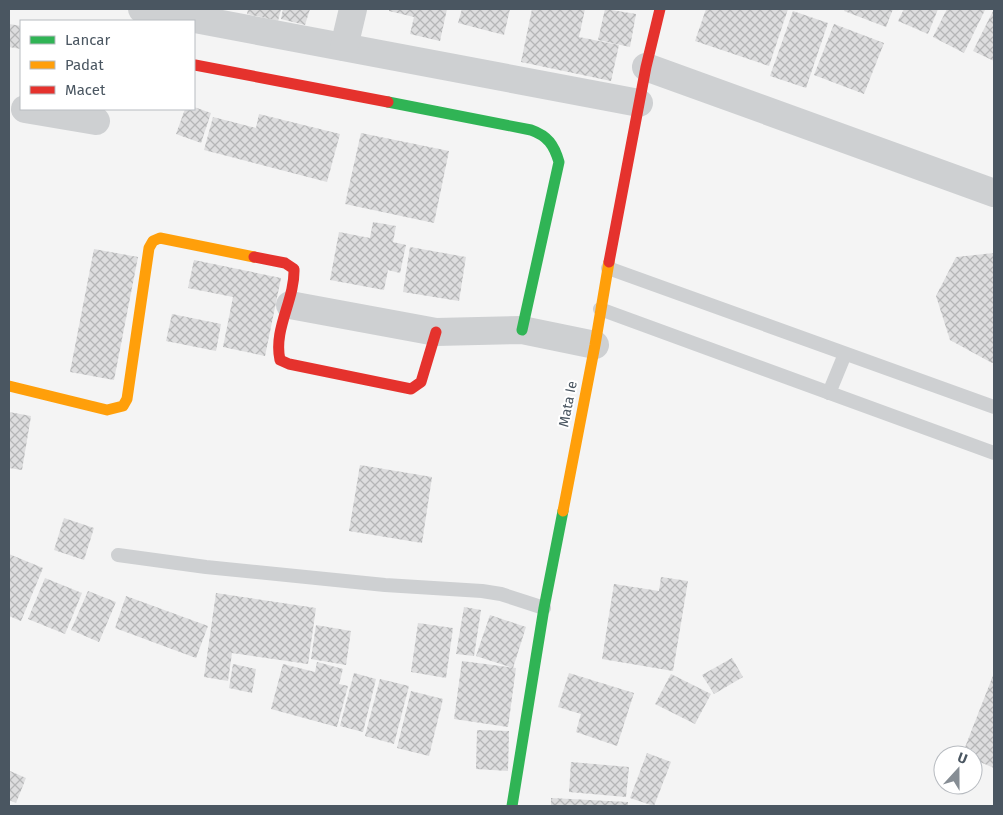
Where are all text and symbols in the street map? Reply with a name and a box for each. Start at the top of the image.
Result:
legend [20,20,195,110]
text: Lancar [65,31,110,49]
text: Padat [65,56,104,74]
text: Macet [65,81,106,99]
street label: Mata Ie [555,380,581,428]
north arrow [933,745,983,795]
text: U [955,749,970,768]

